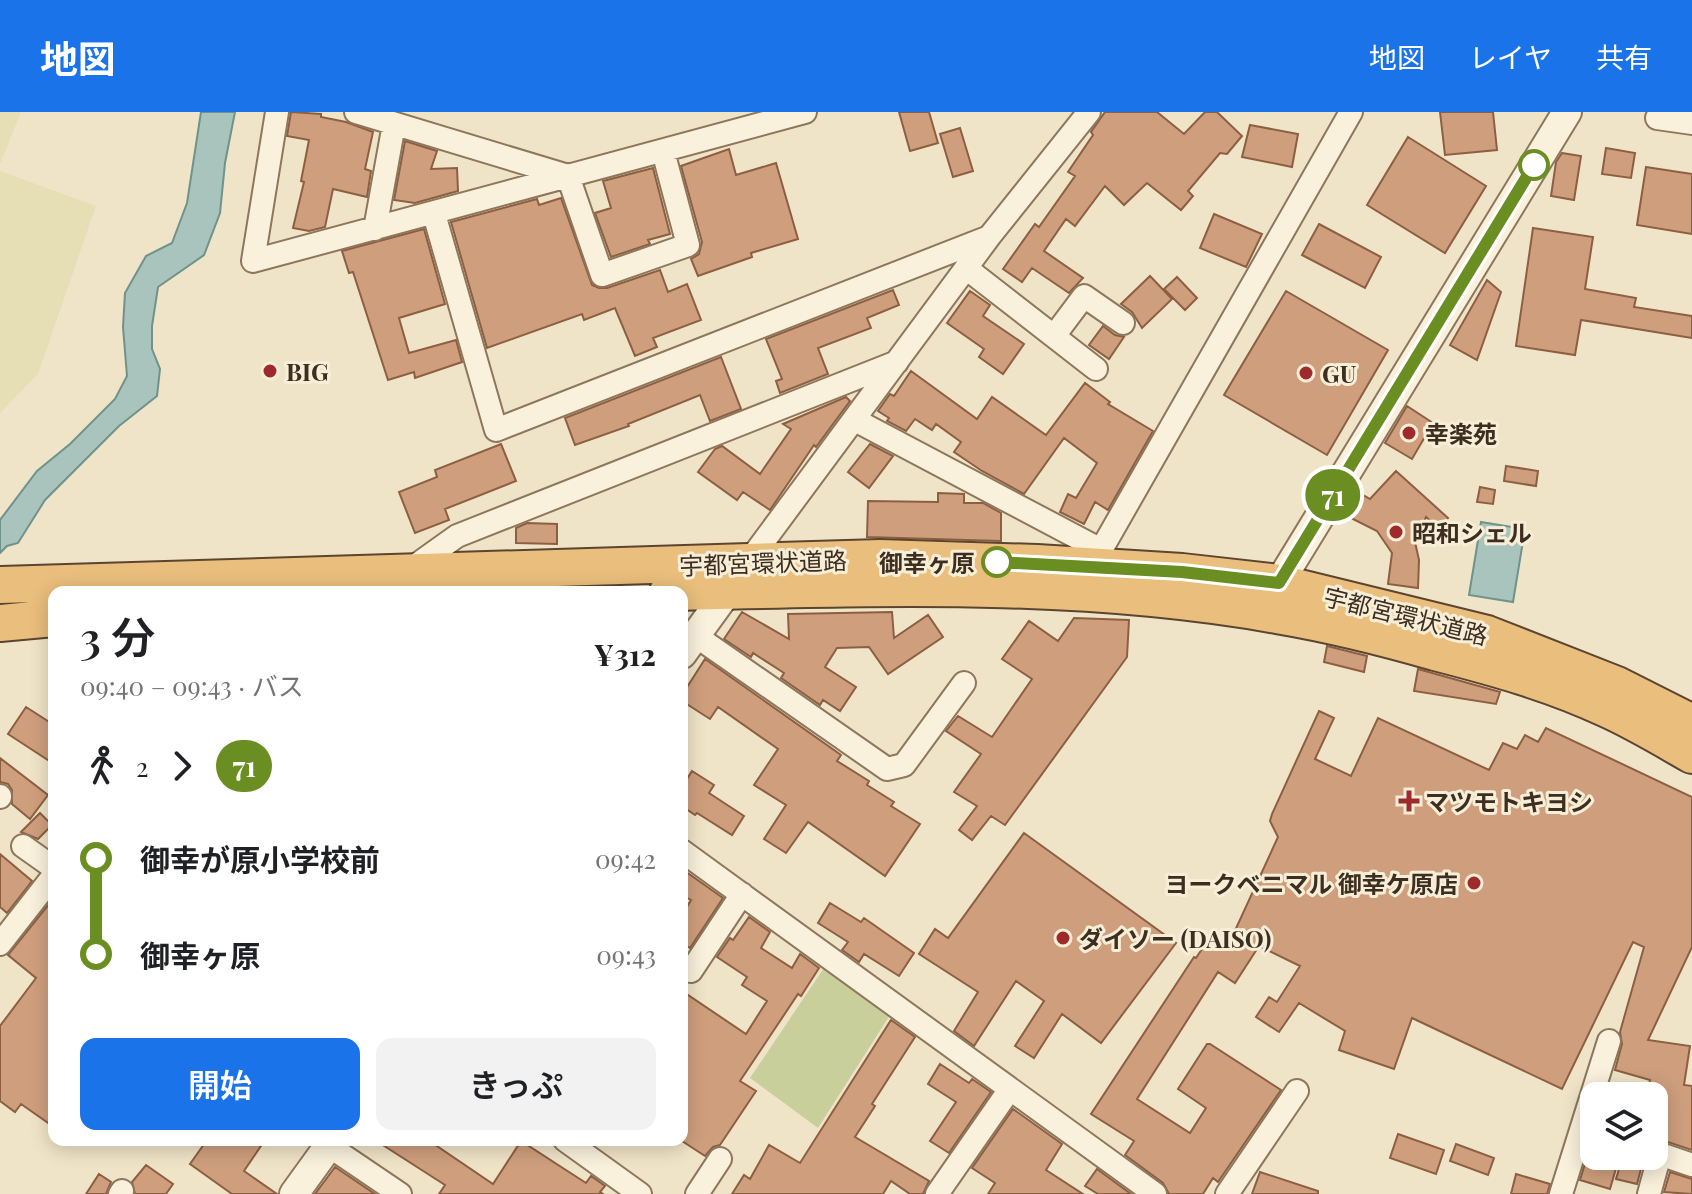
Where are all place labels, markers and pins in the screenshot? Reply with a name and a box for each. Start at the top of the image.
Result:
unlabelled marker [1519,150,1549,180]
place label: BIG [286,355,329,387]
place label: GU [1322,357,1357,389]
marker: BIG [261,362,279,380]
marker: GU [1297,364,1315,382]
place label: 幸楽苑 [1425,417,1497,449]
marker: 幸楽苑 [1400,424,1418,442]
place label: 昭和シェル [1412,516,1532,548]
marker: 昭和シェル [1387,523,1405,541]
place label: 御幸ヶ原 [879,546,975,578]
marker: 御幸ヶ原 [982,547,1012,577]
place label: マツモトキヨシ [1425,785,1593,817]
marker: マツモトキヨシ [1400,792,1418,810]
place label: ヨークベニマル 御幸ケ原店 [1164,867,1458,899]
marker: ヨークベニマル 御幸ケ原店 [1465,874,1483,892]
place label: ダイソー (DAISO) [1079,922,1271,954]
marker: ダイソー (DAISO) [1054,929,1072,947]

